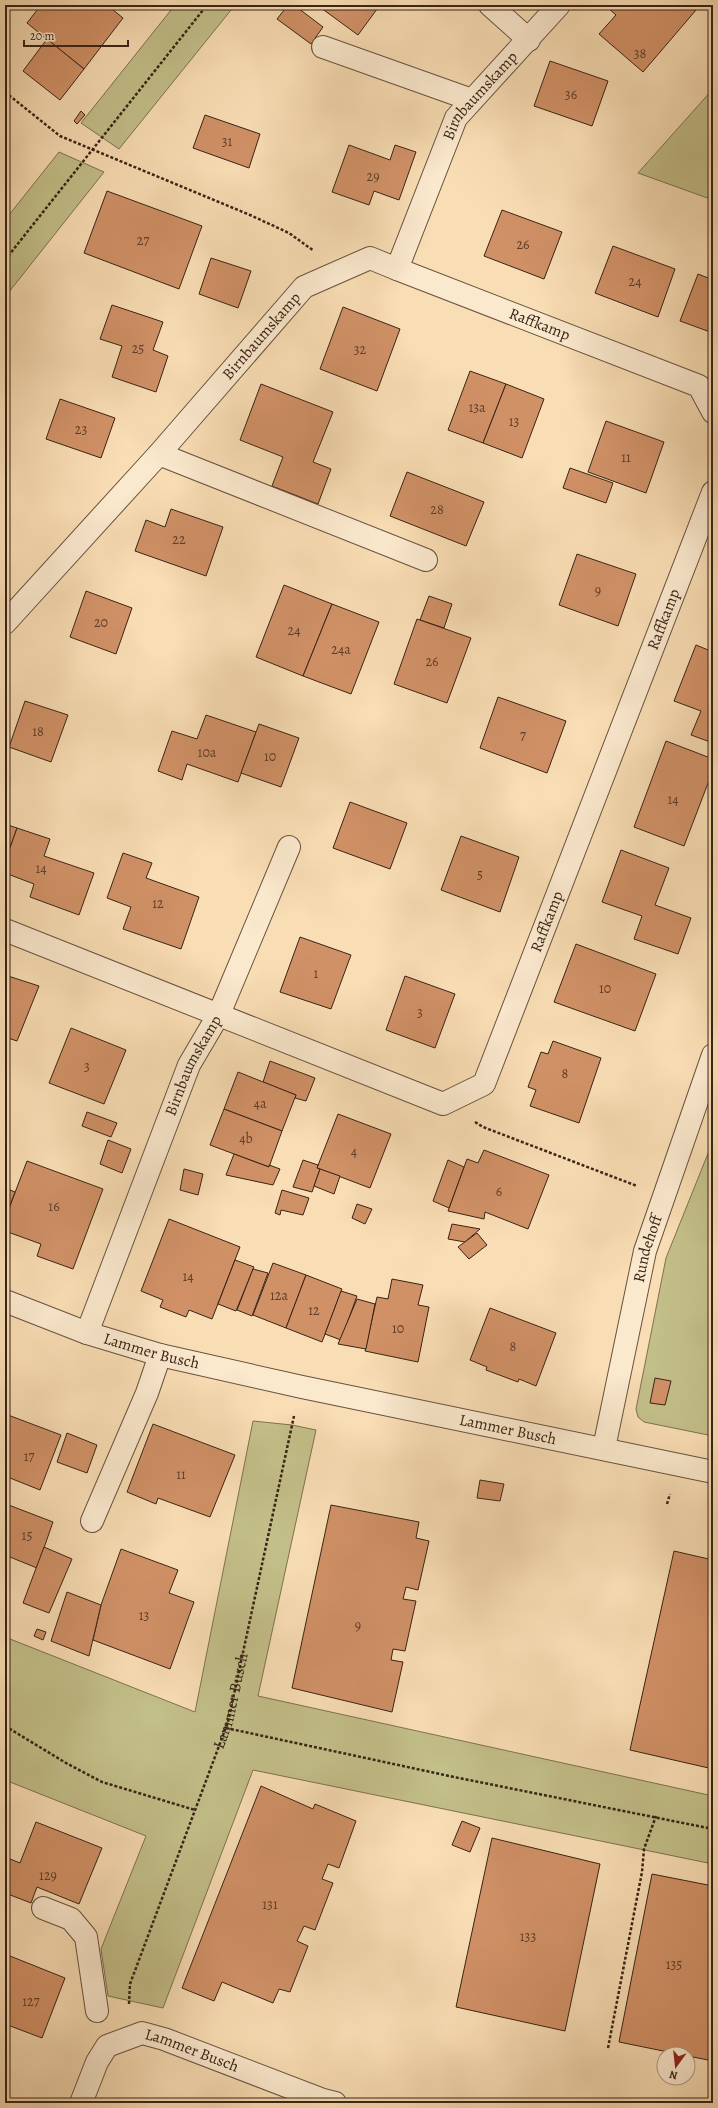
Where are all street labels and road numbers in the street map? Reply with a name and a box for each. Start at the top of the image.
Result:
street label: Birnbaumskamp [437,47,523,143]
street label: Birnbaumskamp [217,287,306,385]
street label: Raffkamp [506,302,573,346]
street label: Raffkamp [642,586,685,653]
street label: Raffkamp [525,888,569,955]
street label: Birnbaumskamp [160,1011,227,1119]
street label: Rundehoff [628,1210,669,1284]
street label: Lammer Busch [101,1328,202,1375]
street label: Lammer Busch [457,1409,559,1450]
street label: Lammer Busch [208,1650,254,1752]
street label: Lammer Busch [142,2023,242,2078]

